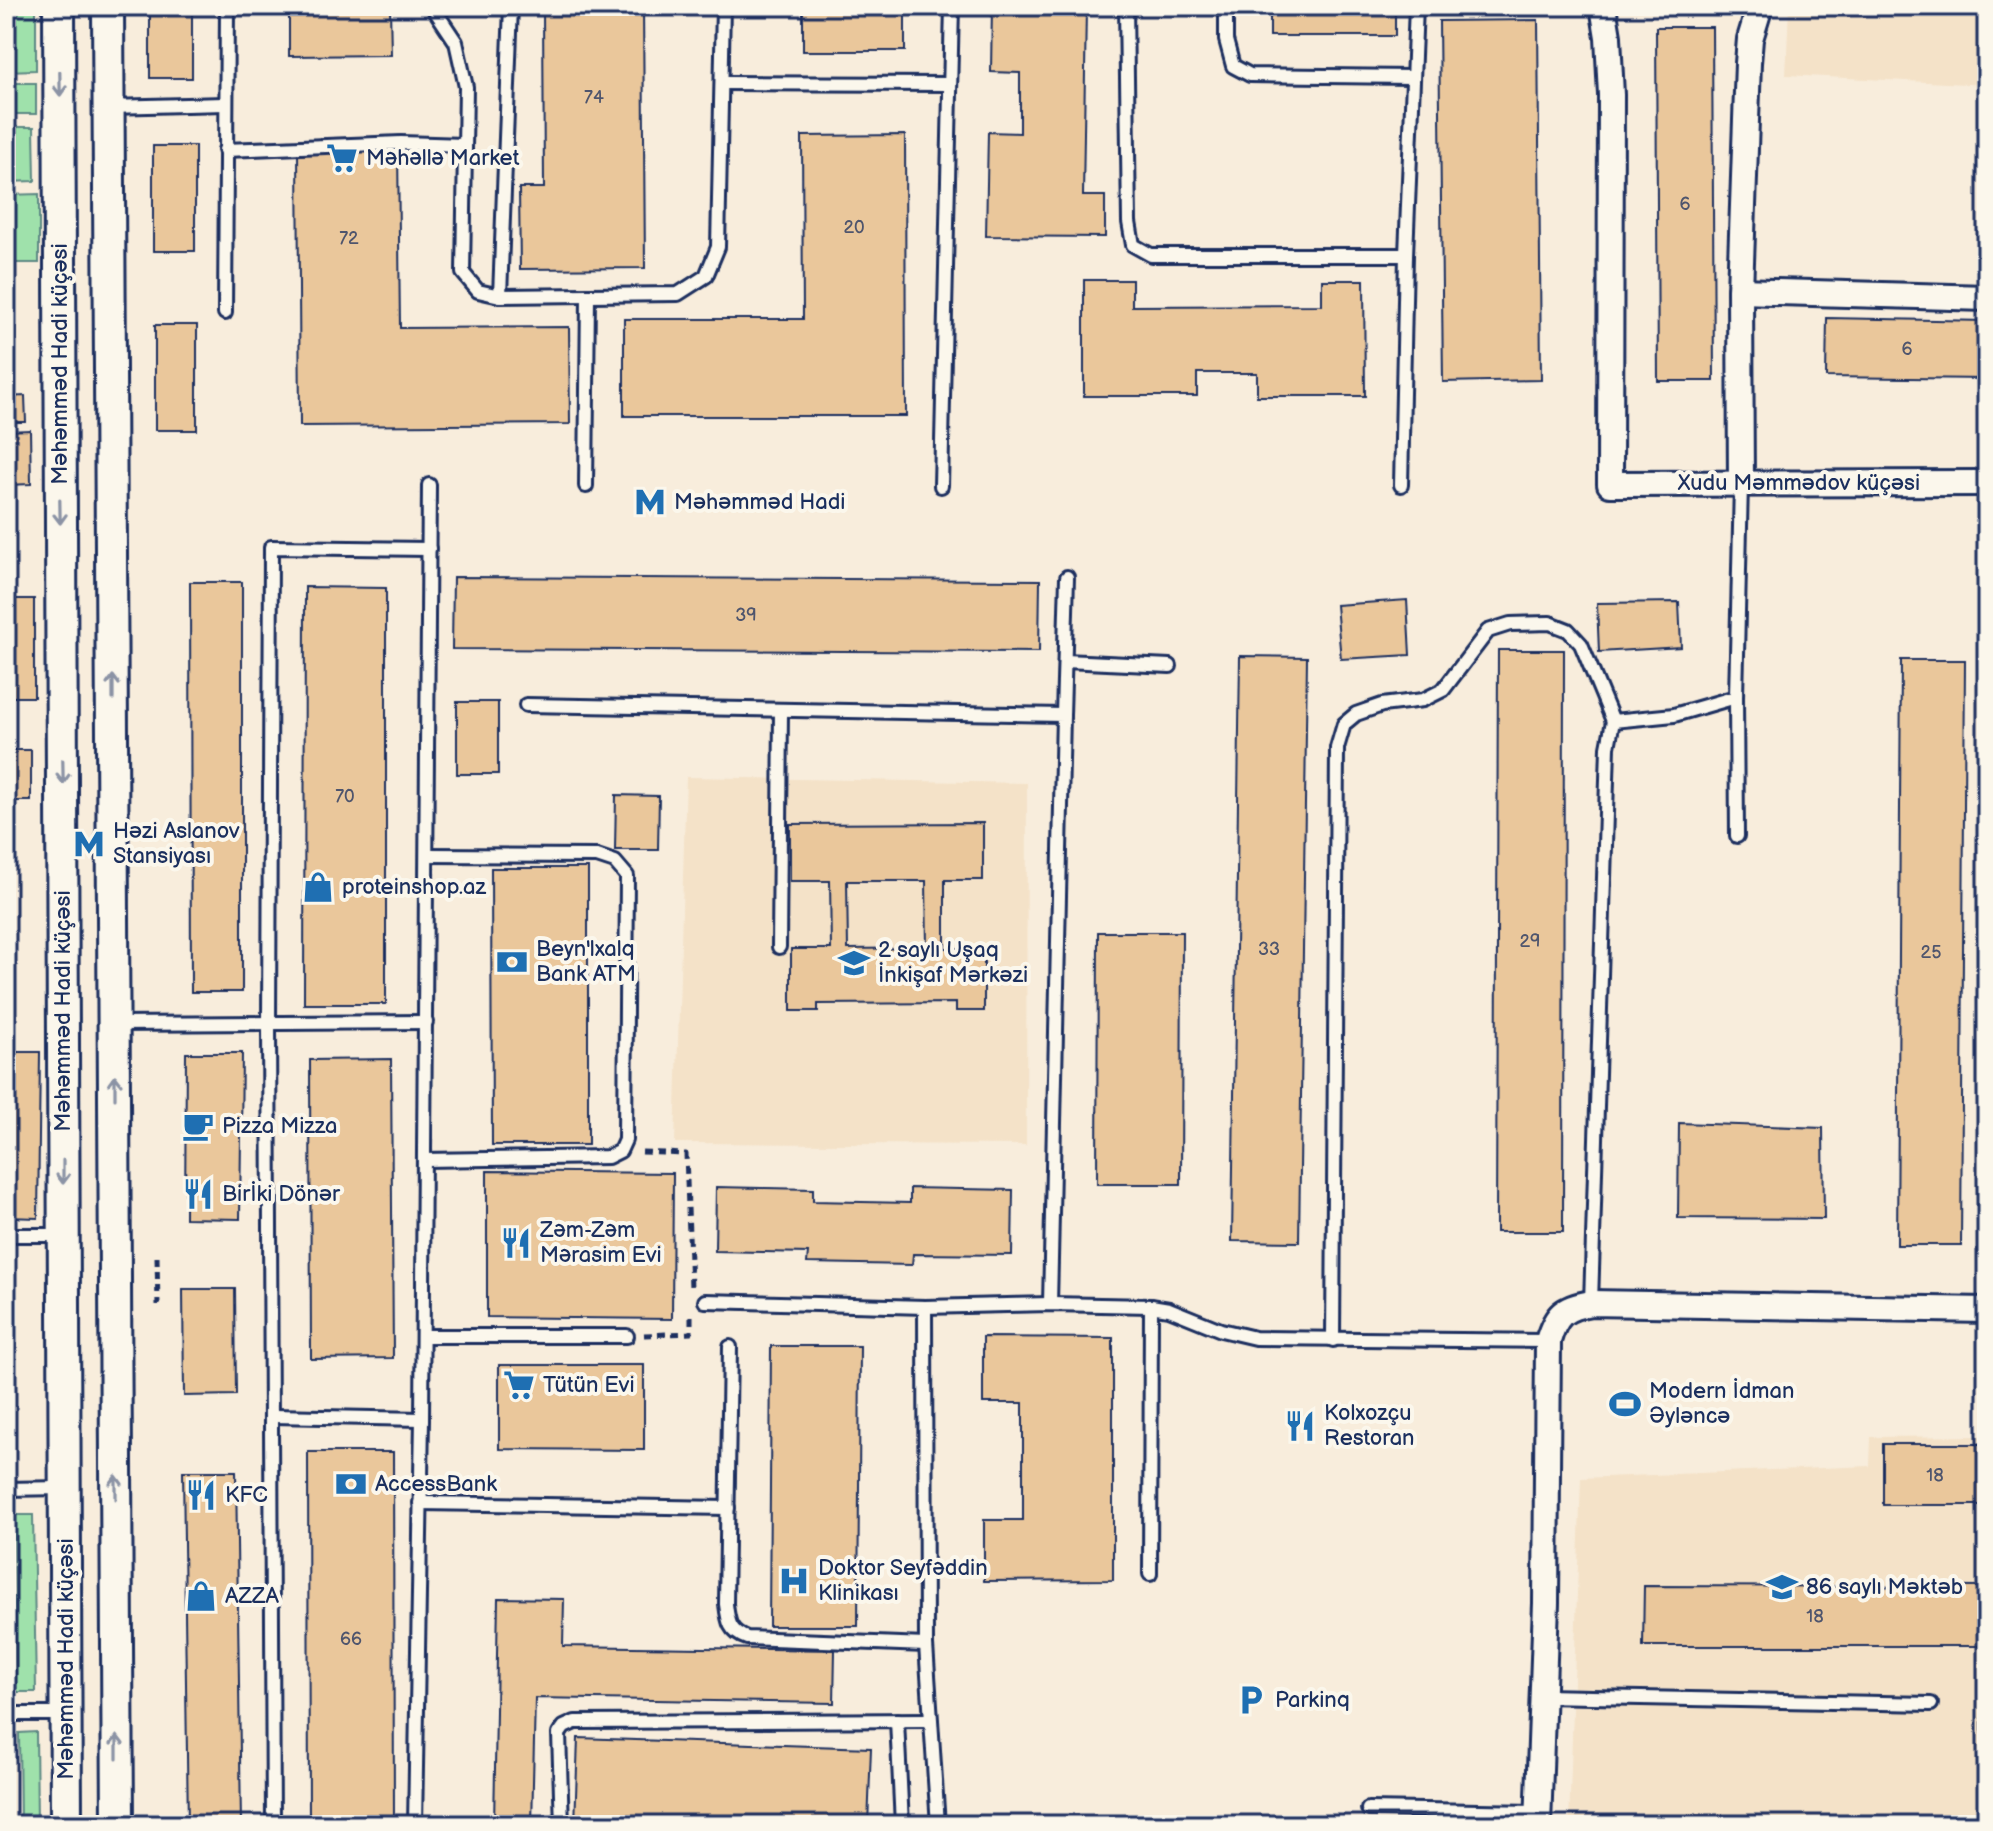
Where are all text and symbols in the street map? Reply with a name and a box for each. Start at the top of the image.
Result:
one-way arrow [53,70,68,97]
house number: 74 [584,87,604,108]
supermarket icon: Mәhәllә Market [325,141,359,175]
place label: Mәhәllә Market [366,145,520,172]
house number: 6 [1680,194,1691,215]
house number: 20 [843,217,865,238]
house number: 72 [339,228,359,249]
street label: Məhəmməd Hadi küçəsi [47,243,74,485]
house number: 6 [1902,339,1913,360]
street label: Xudu Məmmədov küçəsi [1677,470,1920,497]
metro station icon: Məhəmməd Hadi [633,485,667,519]
place label: Məhəmməd Hadi [674,489,846,516]
one-way arrow [53,498,68,525]
house number: 39 [735,605,757,626]
one-way arrow [105,674,121,701]
one-way arrow [55,758,71,785]
house number: 70 [335,786,355,807]
place label: Həzi Aslanov Stansiyası [113,818,240,870]
metro station icon: Həzi Aslanov Stansiyası [72,827,106,861]
shop icon: proteinshop.az [301,870,335,904]
place label: proteinshop.az [342,874,486,901]
street label: Məhəmməd Hadi küçəsi [50,890,77,1132]
house number: 29 [1519,931,1541,952]
place label: Beyn'lxalq Bank ATM [536,936,636,988]
place label: 2 saylı Uşaq İnkişaf Mərkəzi [878,937,1028,989]
house number: 33 [1258,939,1280,960]
house number: 25 [1921,942,1941,963]
bank icon: Beyn'lxalq Bank ATM [495,945,529,979]
school or university icon: 2 saylı Uşaq İnkişaf Mərkəzi [837,946,871,980]
one-way arrow [107,1074,123,1101]
cafe icon: Pizza Mizza [181,1109,215,1143]
place label: Pizza Mizza [222,1113,338,1140]
one-way arrow [55,1158,71,1185]
restaurant icon: Birİki Dönər [181,1177,215,1211]
place label: Birİki Dönər [222,1181,341,1208]
place label: Zәm-Zәm Mәrasim Evi [539,1217,662,1269]
restaurant icon: Zәm-Zәm Mәrasim Evi [499,1226,533,1260]
supermarket icon: Tütün Evi [502,1368,536,1402]
place label: Tütün Evi [543,1372,635,1399]
place label: Modern İdman Əyləncə [1649,1378,1794,1430]
sports icon: Modern İdman Əyləncə [1608,1387,1642,1421]
place label: Kolxozçu Restoran [1324,1400,1415,1452]
restaurant icon: Kolxozçu Restoran [1283,1409,1317,1443]
house number: 18 [1926,1465,1944,1486]
bank icon: AccessBank [334,1467,368,1501]
place label: AccessBank [375,1471,497,1498]
one-way arrow [108,1474,124,1501]
restaurant icon: KFC [184,1478,218,1512]
place label: KFC [225,1482,268,1509]
street label: Məhəmməd Hadi küçəsi [53,1538,80,1780]
place label: Doktor Seyfәddin Klinikası [818,1555,988,1607]
hospital icon: Doktor Seyfәddin Klinikası [777,1564,811,1598]
school or university icon: 86 saylı Məktəb [1765,1570,1799,1604]
place label: 86 saylı Məktəb [1806,1574,1963,1601]
shop icon: AZZA [184,1579,218,1613]
place label: AZZA [225,1583,279,1610]
house number: 18 [1806,1606,1824,1627]
house number: 66 [340,1629,362,1650]
parking icon: Parkinq [1234,1683,1268,1717]
place label: Parkinq [1275,1687,1350,1714]
one-way arrow [109,1734,125,1761]

